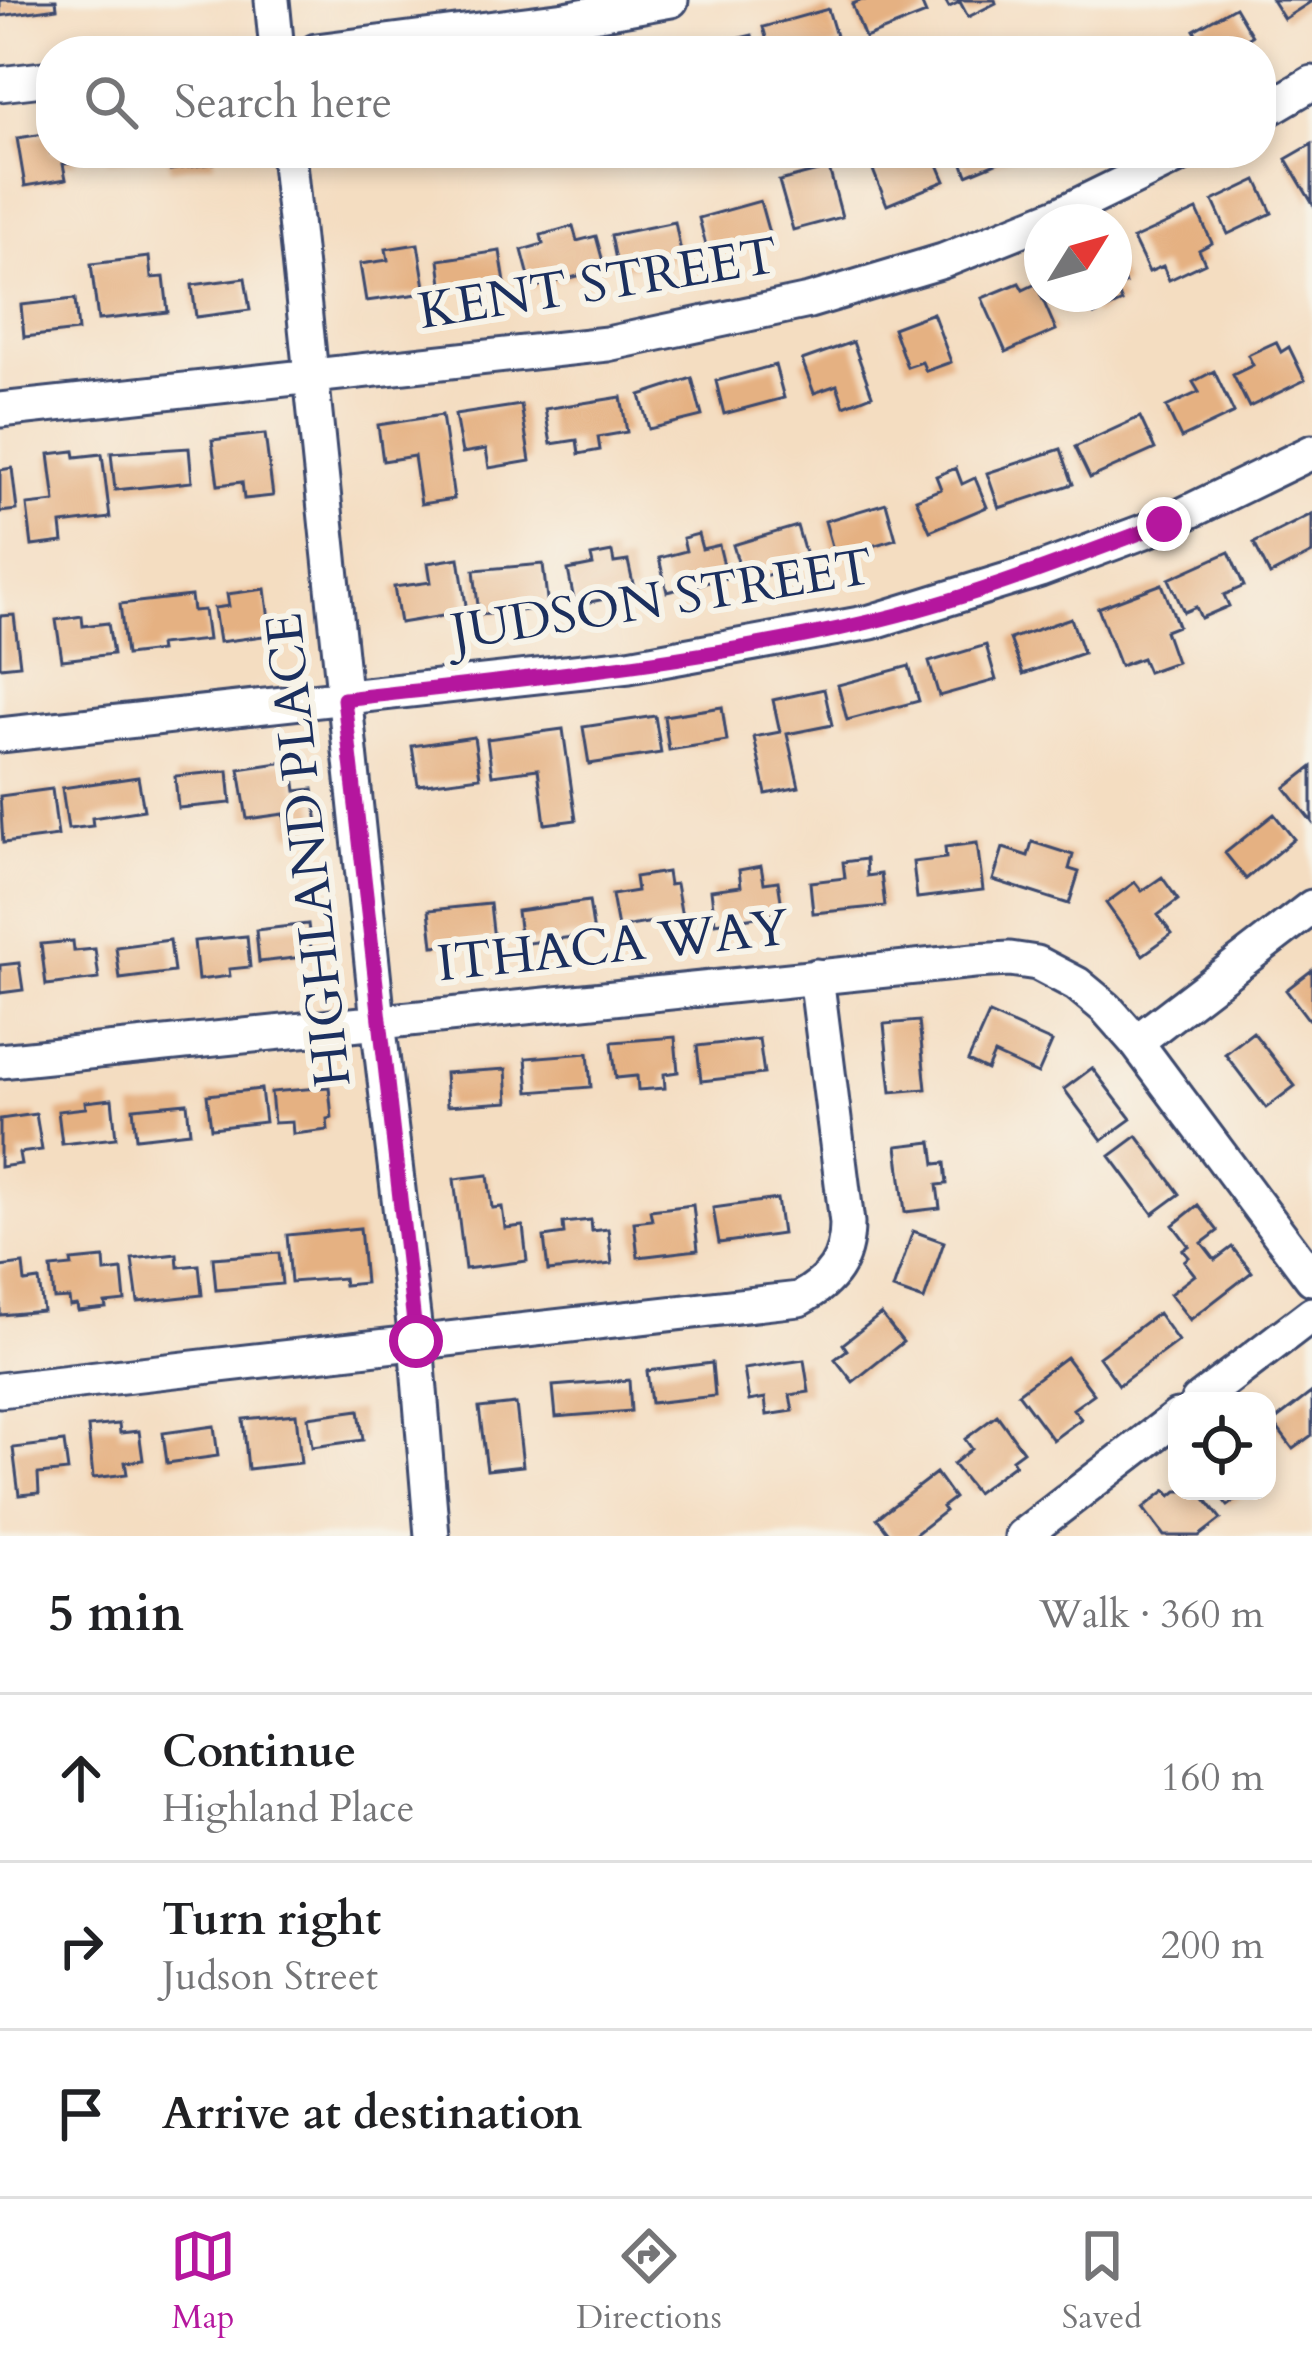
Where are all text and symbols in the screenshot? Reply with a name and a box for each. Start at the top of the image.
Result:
search box [36,36,1276,168]
icon: search [78,69,144,135]
text: Search here [174,72,392,133]
north arrow [1024,204,1132,312]
street label: KENT STREET [413,221,783,347]
route end [1137,497,1191,551]
street label: JUDSON STREET [439,532,878,669]
street label: HIGHLAND PLACE [249,609,369,1091]
street label: ITHACA WAY [434,893,792,999]
route start [389,1314,443,1368]
map controls [1168,1392,1276,1500]
button: locate [1168,1392,1276,1500]
text: 5 min [48,1579,184,1649]
text: Walk · 360 m [1039,1588,1264,1641]
text: Continue [162,1721,356,1782]
icon: ahead [48,1745,114,1811]
text: 160 m [1161,1751,1264,1804]
text: Highland Place [162,1782,414,1835]
text: Turn right [162,1889,381,1950]
icon: right [48,1913,114,1979]
text: 200 m [1161,1919,1264,1972]
text: Judson Street [162,1950,378,2003]
icon: arrive [48,2081,114,2147]
text: Arrive at destination [162,2083,582,2144]
tab: Map [170,2223,236,2340]
tab: Directions [576,2223,722,2340]
tab: Saved [1062,2223,1142,2340]

